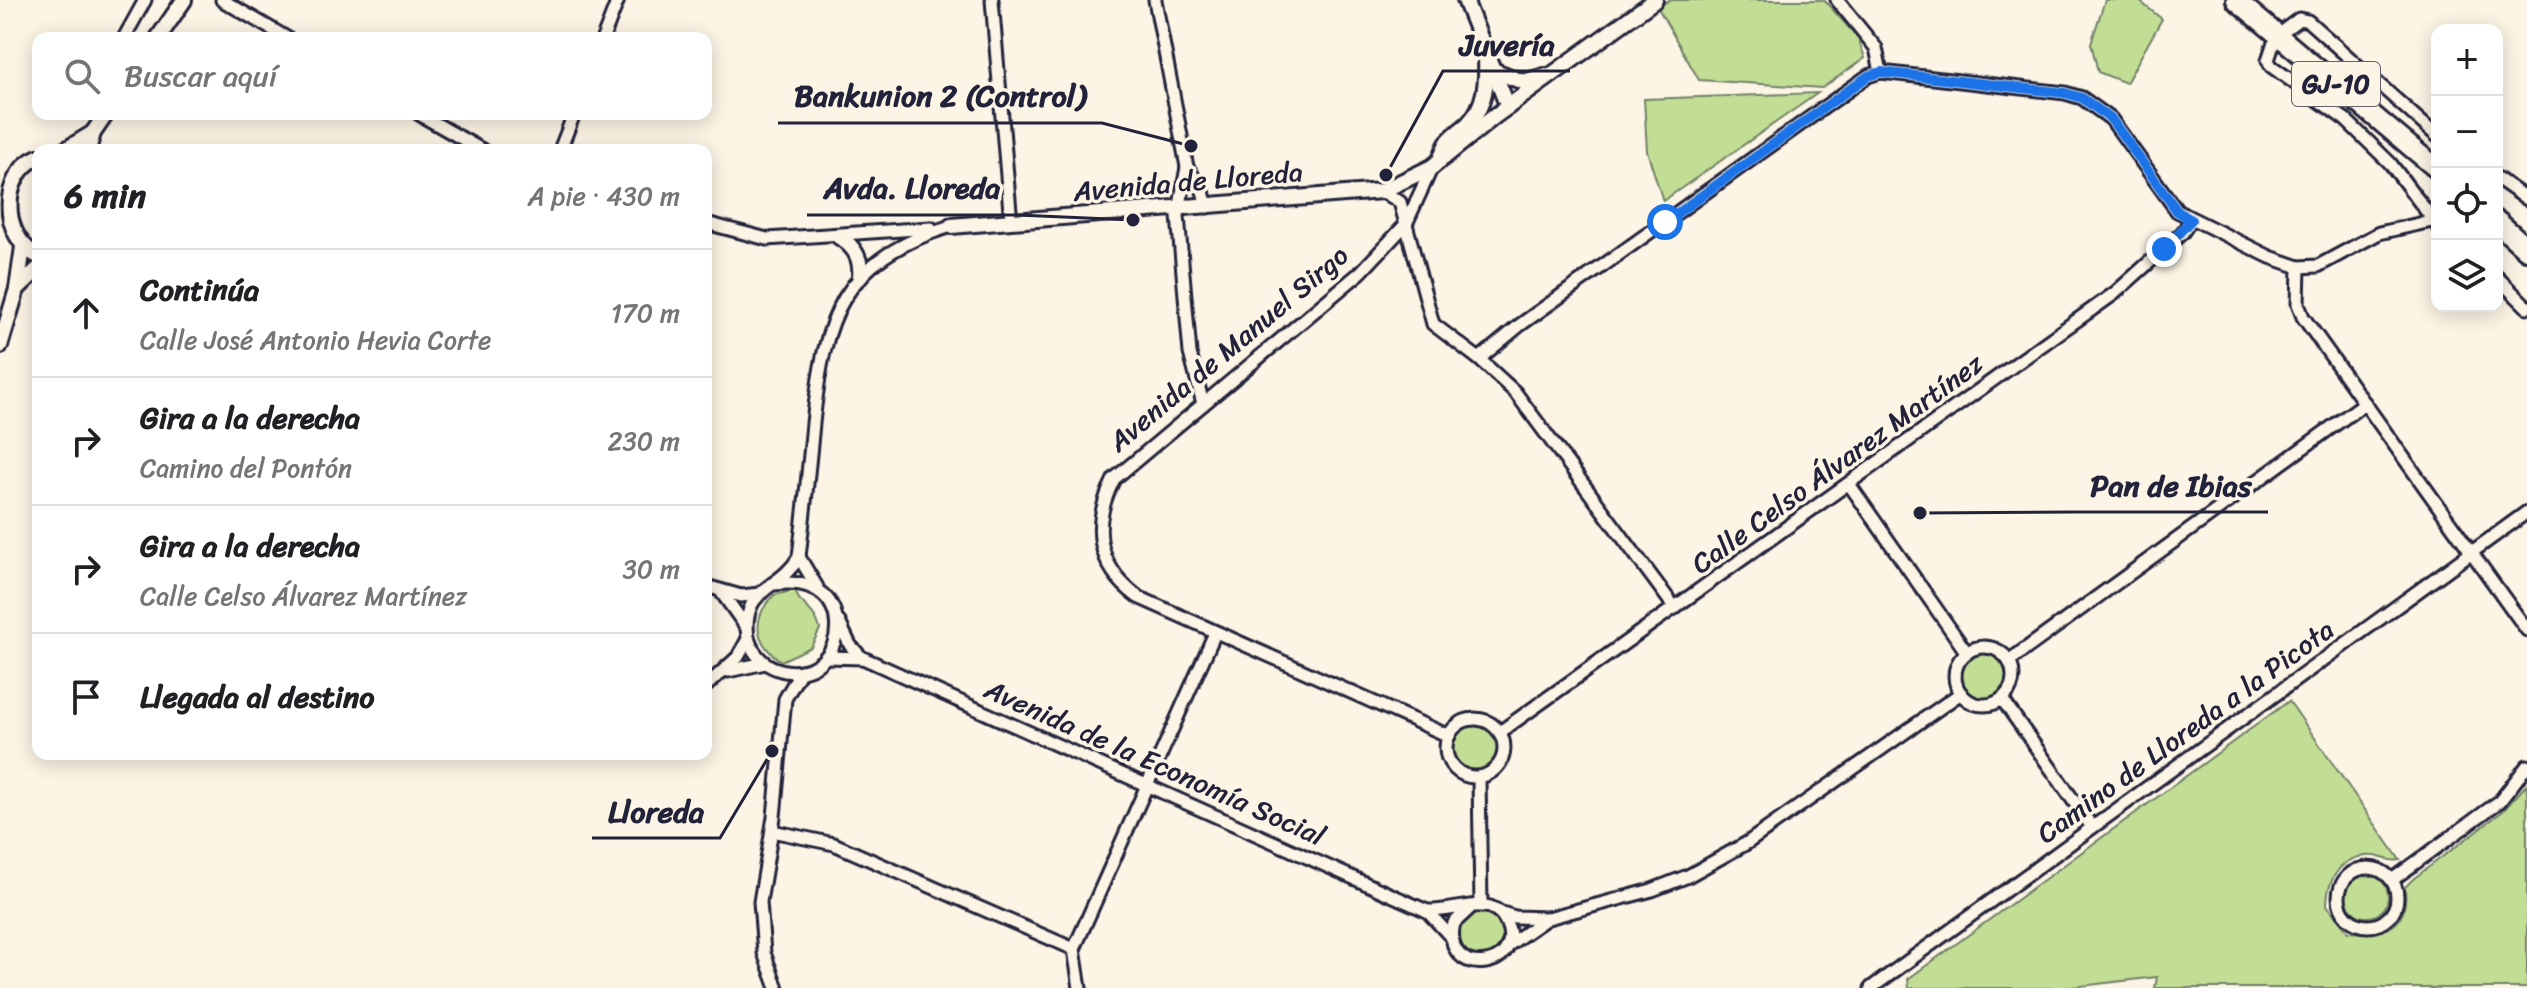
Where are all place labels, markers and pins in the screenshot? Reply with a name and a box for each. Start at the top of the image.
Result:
callout: Juvería [1443,17,1570,71]
callout: Bankunion 2 (Control) [778,69,1102,123]
callout: Avda. Lloreda [807,161,1017,215]
callout: Pan de Ibias [2074,458,2268,512]
callout: Lloreda [592,784,720,838]

